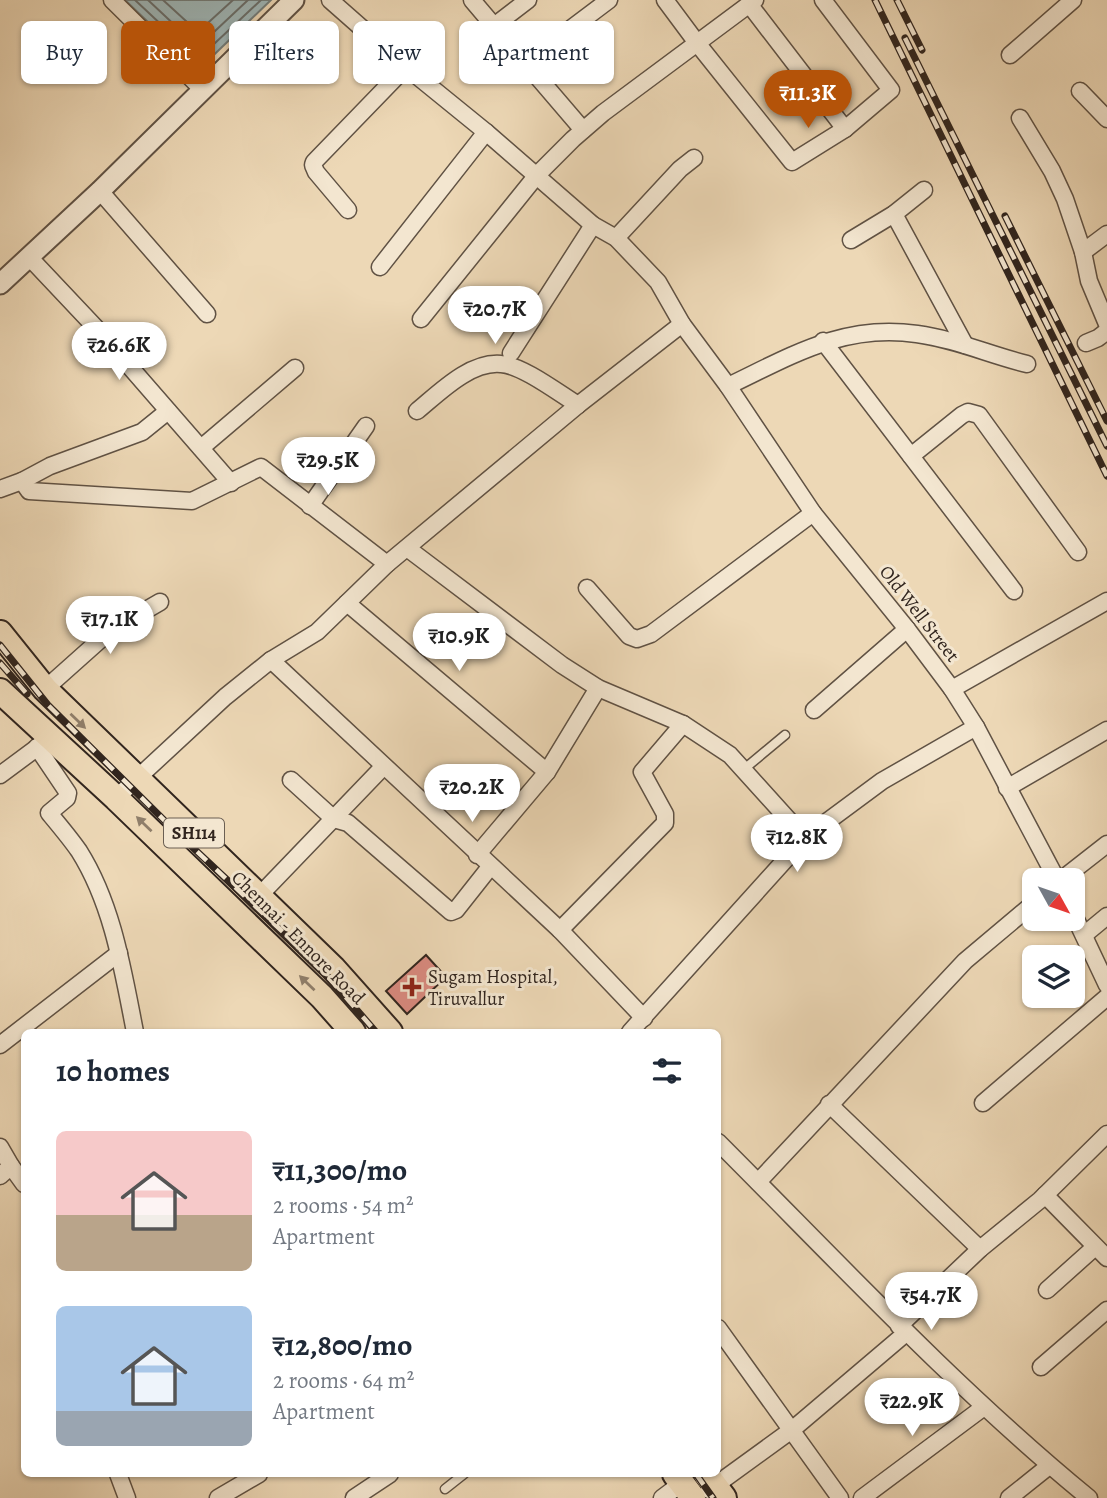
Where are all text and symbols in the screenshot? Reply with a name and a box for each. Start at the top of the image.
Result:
chip: Buy [21,21,107,84]
chip: Rent [121,21,215,84]
chip: Filters [229,21,339,84]
chip: New [353,21,445,84]
chip: Apartment [459,21,614,84]
pin: ₹11.3K [751,71,865,130]
text: ₹11.3K [780,77,836,108]
pin: ₹20.7K [438,286,552,346]
text: ₹20.7K [464,293,526,324]
pin: ₹26.6K [62,322,176,382]
text: ₹26.6K [88,329,150,360]
pin: ₹29.5K [271,438,385,497]
text: ₹29.5K [297,444,359,475]
street label: Old Well Street [873,560,965,667]
pin: ₹17.1K [53,596,167,656]
text: ₹17.1K [82,603,138,634]
pin: ₹10.9K [402,614,516,673]
text: ₹10.9K [429,620,489,651]
one-way arrow [69,712,86,728]
pin: ₹20.2K [415,764,529,824]
text: ₹20.2K [440,771,504,802]
pin: ₹12.8K [740,814,854,874]
one-way arrow [135,816,152,833]
road number: SH114 [164,818,224,848]
text: ₹12.8K [767,821,827,852]
street label: Chennai - Ennore Road [226,865,371,1011]
north arrow [1022,868,1085,931]
map controls [1022,868,1085,1008]
button: layers [1022,945,1085,1008]
place label: Sugam Hospital, Tiruvallur [428,964,558,1012]
one-way arrow [299,975,316,991]
marker: Sugam Hospital, Tiruvallur [402,977,422,997]
text: 10 homes [56,1051,170,1091]
icon: filters [648,1052,686,1090]
text: ₹11,300/mo [273,1150,407,1190]
icon: home [112,1159,196,1243]
text: 2 rooms · 54 m² [273,1190,414,1221]
text: Apartment [273,1221,375,1252]
pin: ₹54.7K [874,1272,988,1332]
text: ₹54.7K [901,1279,961,1310]
text: ₹12,800/mo [273,1325,413,1365]
icon: home [112,1334,196,1418]
text: 2 rooms · 64 m² [273,1365,414,1396]
pin: ₹22.9K [855,1378,969,1438]
text: ₹22.9K [881,1385,943,1416]
text: Apartment [273,1396,375,1427]

